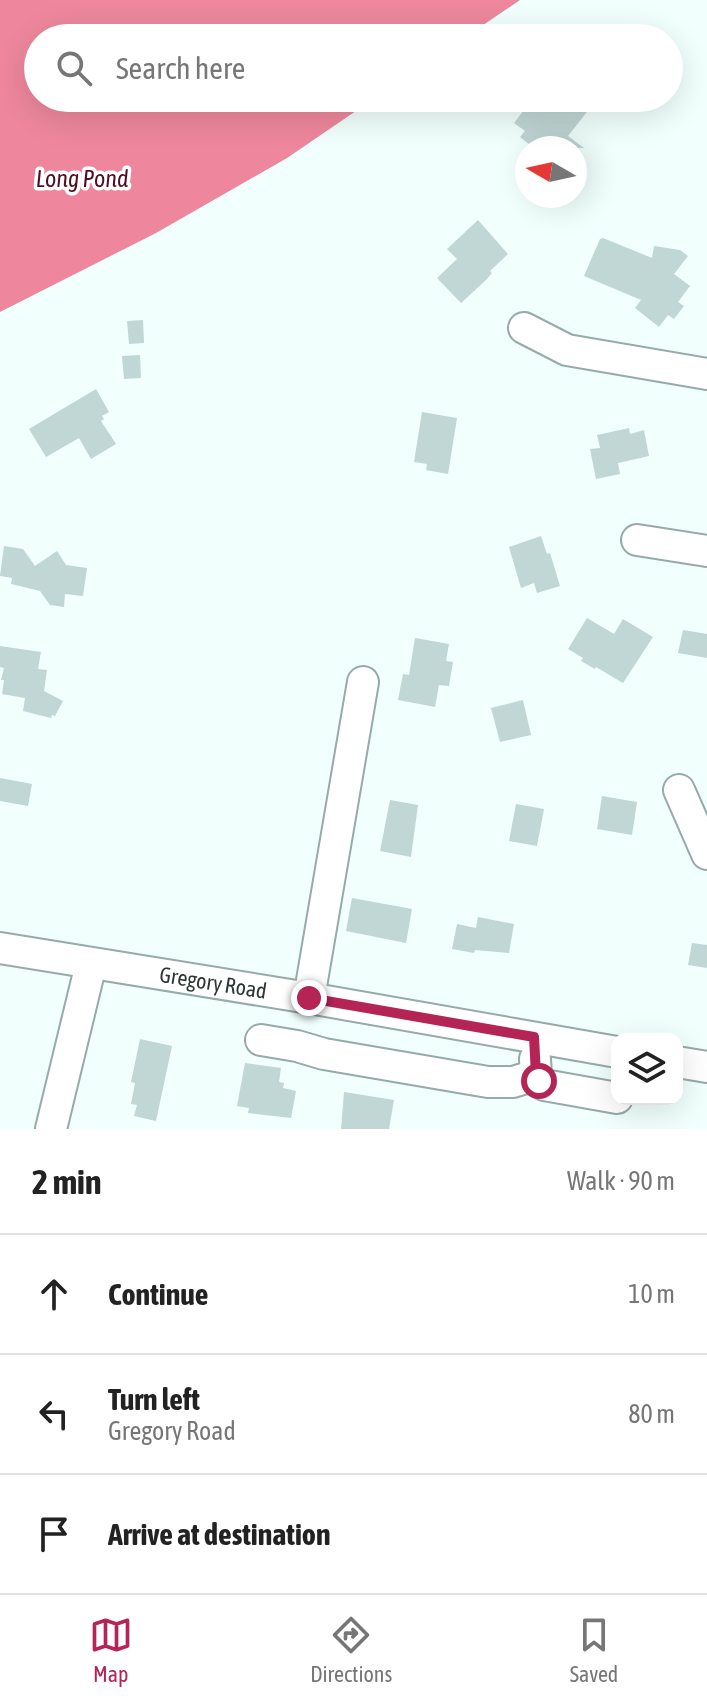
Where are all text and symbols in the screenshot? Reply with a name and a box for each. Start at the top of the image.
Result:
search box [24,24,683,112]
icon: search [52,46,96,90]
text: Search here [116,51,245,85]
north arrow [515,136,587,208]
water label: Long Pond [36,165,128,192]
street label: Gregory Road [158,961,269,1004]
route end [291,980,327,1016]
map controls [611,1033,683,1105]
button: layers [611,1033,683,1105]
route start [521,1063,557,1099]
text: 2 min [32,1162,101,1201]
text: Walk · 90 m [567,1166,675,1196]
icon: ahead [32,1272,76,1316]
text: Continue [108,1277,208,1311]
text: 10 m [628,1279,675,1309]
text: Turn left [108,1382,200,1416]
icon: left [32,1392,76,1436]
text: 80 m [628,1399,675,1429]
text: Gregory Road [108,1416,236,1446]
icon: arrive [32,1512,76,1556]
text: Arrive at destination [108,1517,330,1551]
tab: Map [89,1613,133,1687]
tab: Directions [310,1613,392,1687]
tab: Saved [570,1613,618,1687]

